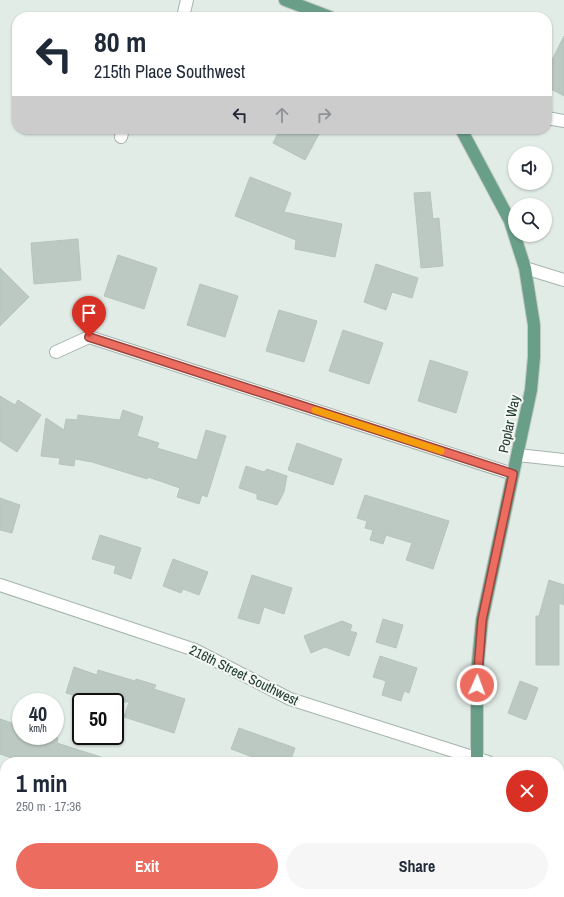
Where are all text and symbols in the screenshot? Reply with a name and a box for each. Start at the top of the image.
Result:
text: 80 m [94,23,146,61]
icon: left [28,28,80,80]
text: 215th Place Southwest [94,59,245,84]
icon: left [229,104,251,126]
icon: ahead [271,104,293,126]
icon: right [313,104,335,126]
map controls [508,146,552,242]
button: sound [508,146,552,190]
button: search [508,198,552,242]
pin [72,296,106,337]
icon: arrive [78,302,100,324]
street label: Poplar Way [494,393,524,455]
street label: 216th Street Southwest [186,641,302,709]
position arrow [456,664,498,706]
speed limit sign: 50 [72,693,124,745]
text: 40 [29,700,47,727]
text: km/h [29,722,47,735]
text: 1 min [16,767,67,799]
button: close [506,770,548,812]
text: 250 m · 17:36 [16,798,81,815]
button: Exit [16,843,278,889]
button: Share [286,843,548,889]

